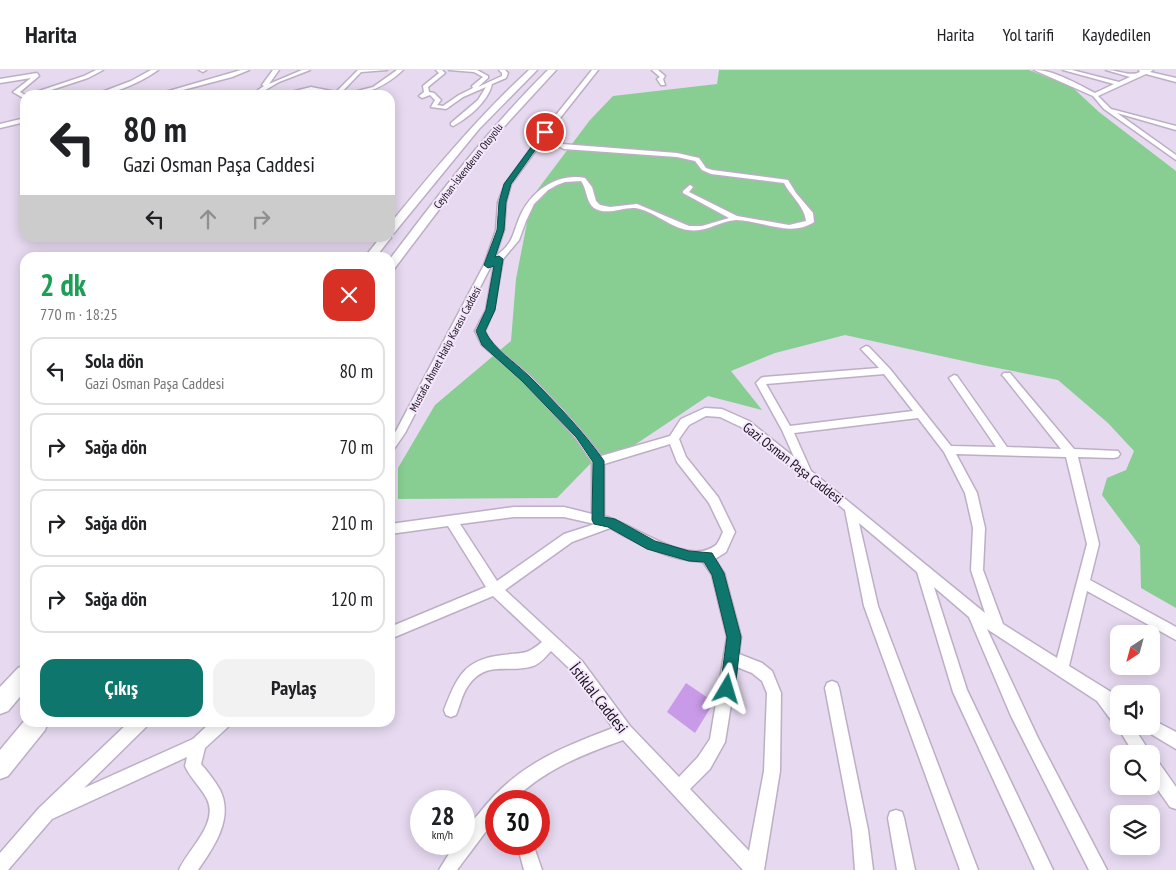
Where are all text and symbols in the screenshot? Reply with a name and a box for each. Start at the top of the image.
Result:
text: Harita [25,19,77,50]
text: Harita [937,23,975,46]
text: Yol tarifi [1003,23,1054,46]
text: Kaydedilen [1082,23,1151,46]
text: 80 m [123,106,187,152]
icon: left [40,110,105,175]
pin [524,111,566,153]
icon: arrive [531,118,559,146]
street label: Ceyhan-İskenderun Otoyolu [430,120,506,211]
text: Gazi Osman Paşa Caddesi [123,150,315,178]
icon: left [141,205,169,233]
icon: ahead [194,205,222,233]
icon: right [247,205,275,233]
text: 2 dk [40,265,86,304]
button: close [323,269,375,321]
street label: Mustafa Ahmet Hatip Karasu Caddesi [406,284,484,414]
text: 770 m · 18:25 [40,304,118,324]
text: Sola dön [85,349,144,373]
icon: left [42,357,70,385]
text: 80 m [340,359,373,383]
text: Gazi Osman Paşa Caddesi [85,373,225,393]
street label: Gazi Osman Paşa Caddesi [739,418,847,508]
icon: right [42,433,70,461]
text: Sağa dön [85,435,147,459]
text: 70 m [340,435,373,459]
icon: right [42,509,70,537]
text: Sağa dön [85,511,147,535]
text: 210 m [331,511,373,535]
icon: right [42,585,70,613]
text: Sağa dön [85,587,147,611]
text: 120 m [331,587,373,611]
north arrow [1110,625,1160,675]
map controls [1110,625,1160,855]
button: Çıkış [40,659,203,717]
button: Paylaş [213,659,375,717]
street label: İstiklal Caddesi [565,659,633,737]
position arrow [700,662,752,714]
button: sound [1110,685,1160,735]
button: search [1110,745,1160,795]
speed limit sign: 30 [485,790,550,855]
text: 28 [431,800,454,832]
button: layers [1110,805,1160,855]
text: km/h [432,827,453,842]

